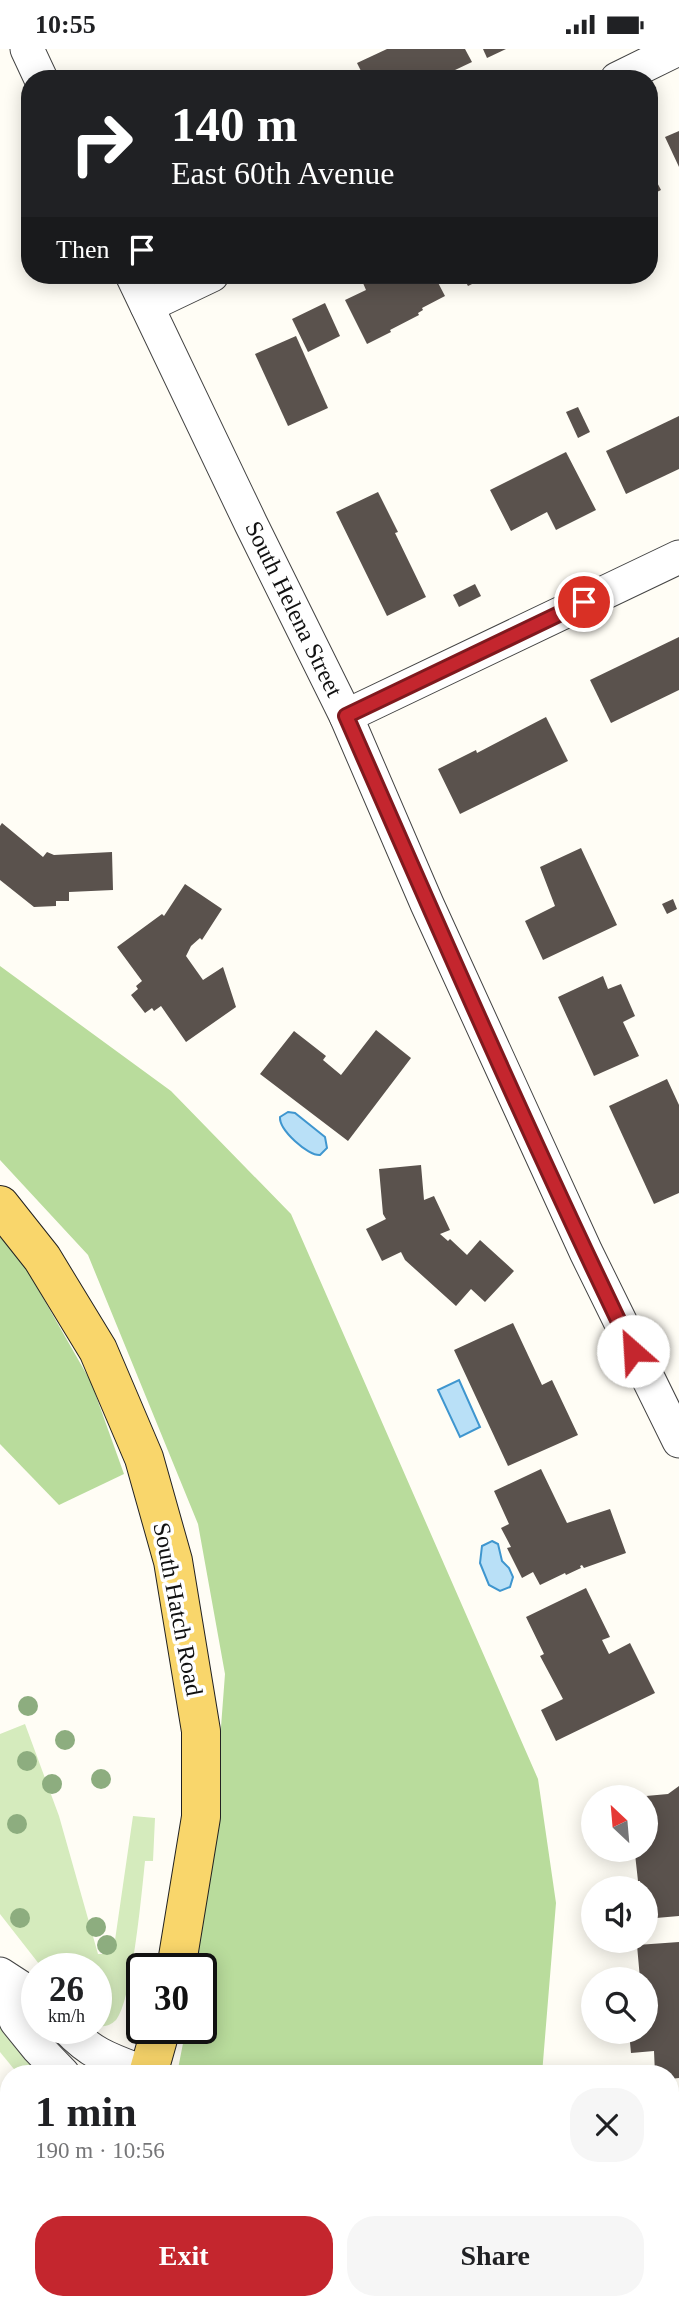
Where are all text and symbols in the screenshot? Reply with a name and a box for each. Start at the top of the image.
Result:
text: 10:55 [35,10,96,39]
text: 140 m [171,97,298,152]
icon: right [56,98,147,189]
text: East 60th Avenue [171,155,394,191]
icon: arrive [123,231,161,269]
text: Then [56,235,109,264]
street label: South Helena Street [240,517,348,701]
pin [554,572,614,632]
icon: arrive [565,583,603,621]
position arrow [596,1314,670,1388]
street label: South Hatch Road [148,1520,208,1698]
north arrow [581,1785,658,1862]
map controls [581,1785,658,2044]
button: sound [581,1876,658,1953]
speed limit sign: 30 [126,1953,217,2044]
button: search [581,1967,658,2044]
text: 26 [49,1970,84,2009]
text: km/h [48,2006,85,2026]
button: close [570,2088,644,2162]
text: 1 min [35,2089,137,2135]
text: 190 m · 10:56 [35,2138,165,2163]
button: Exit [35,2216,333,2296]
button: Share [347,2216,644,2296]

